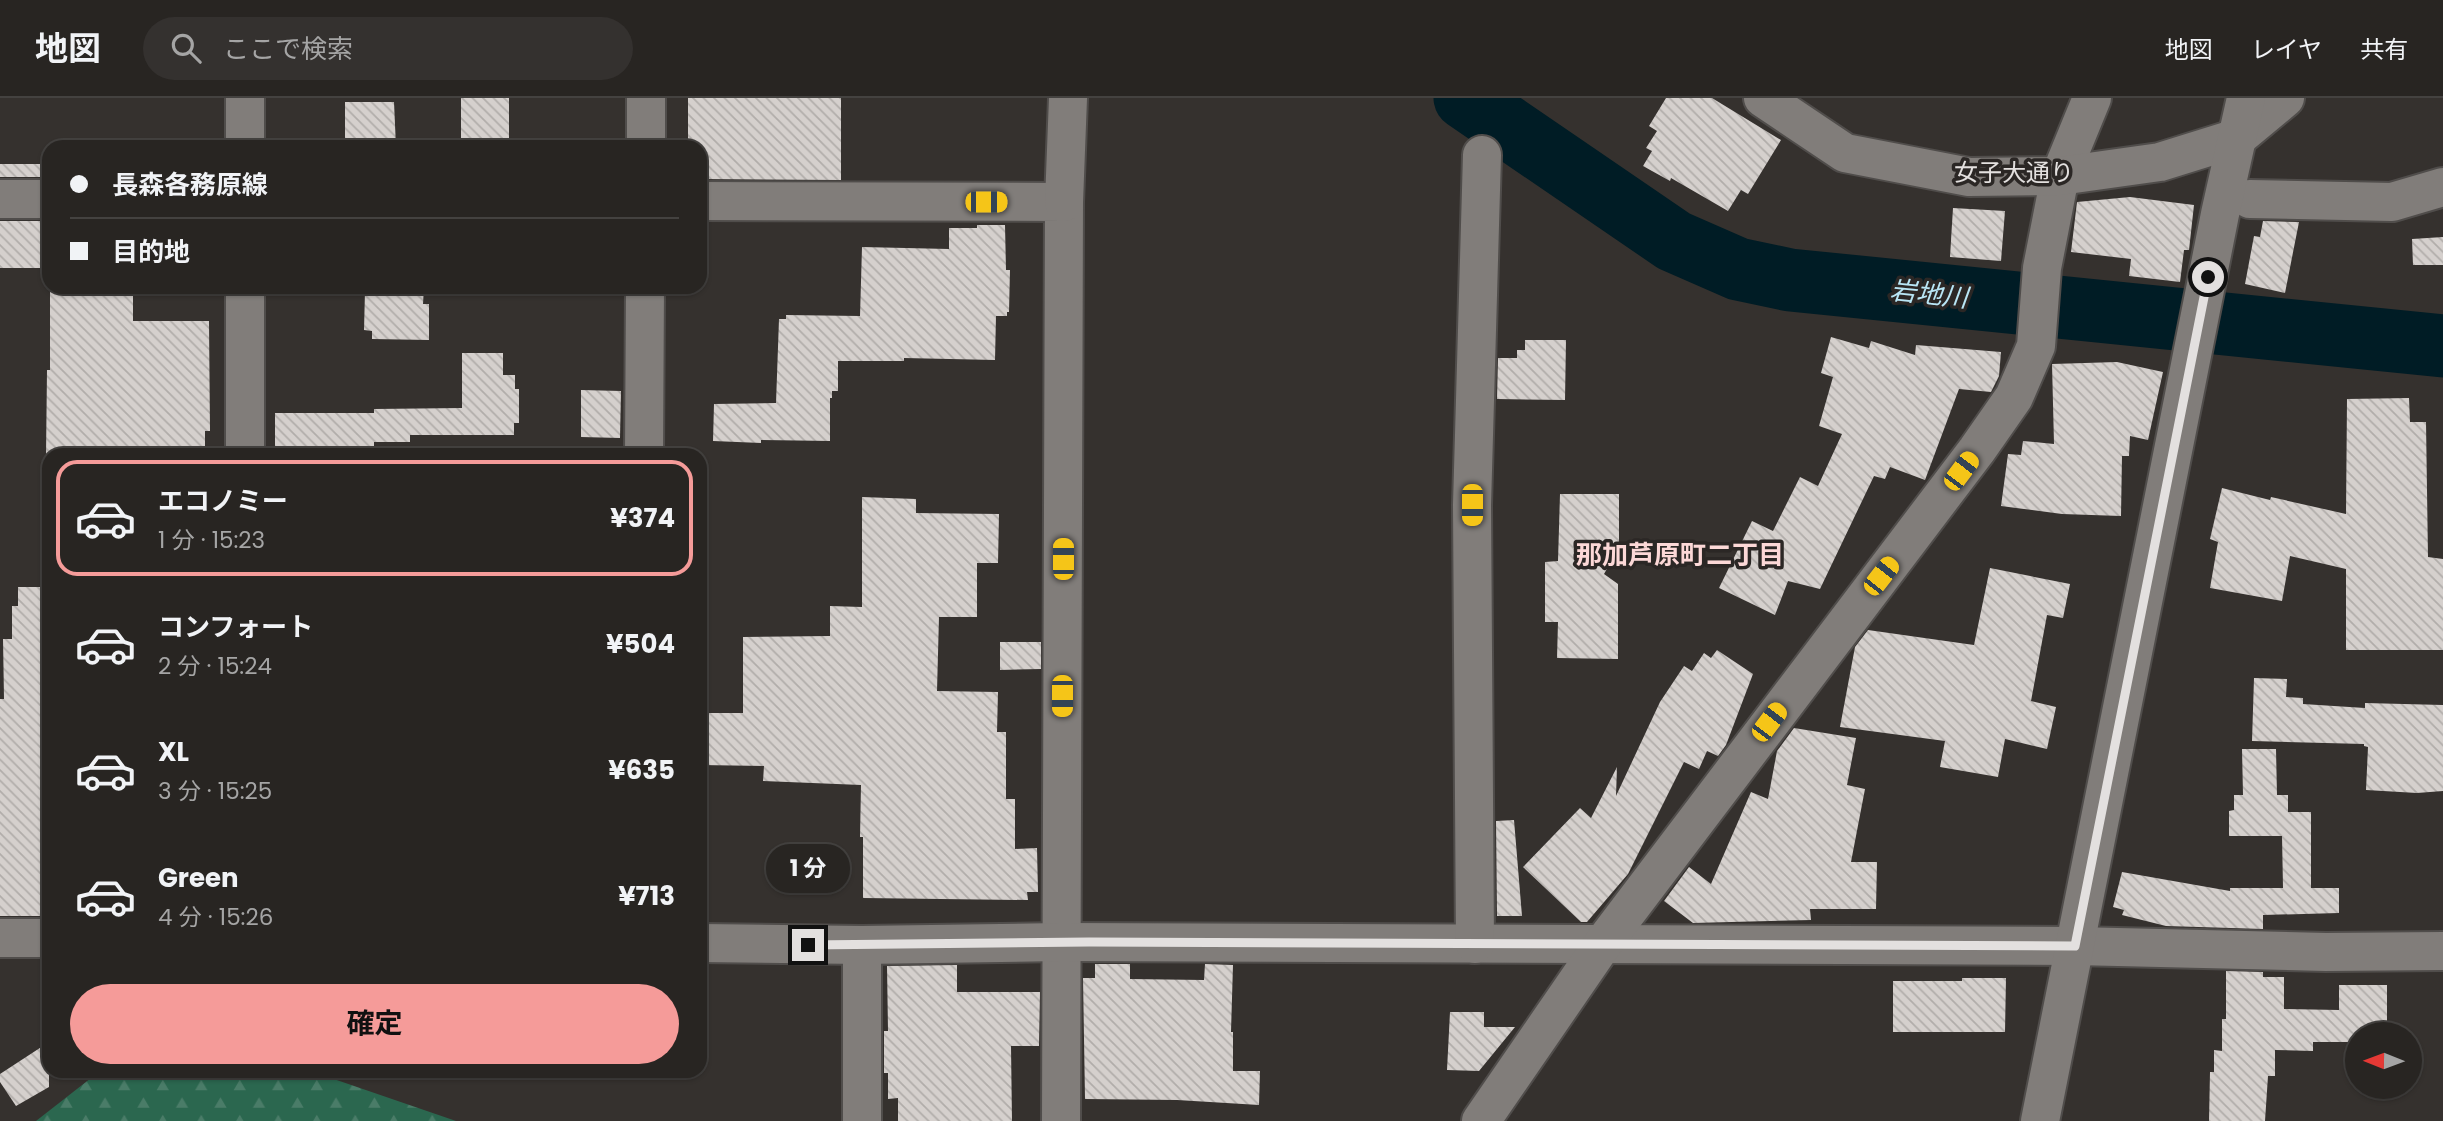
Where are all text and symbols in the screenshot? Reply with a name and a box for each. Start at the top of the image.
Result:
search box [143,17,633,80]
text: 地図 [35,25,101,72]
icon: search [167,29,205,67]
text: ここで検索 [223,31,353,67]
text: 地図 [2165,33,2213,66]
text: レイヤ [2251,33,2322,66]
text: 共有 [2360,33,2408,66]
street label: 女子大通り [1954,156,2074,189]
text: 長森各務原線 [112,167,268,203]
car [966,192,1008,213]
text: 目的地 [112,234,190,270]
route start [2192,261,2224,293]
water label: 岩地川 [1888,272,1973,316]
car [1940,448,1983,494]
text: エコノミー [158,483,288,519]
car [1462,484,1483,526]
icon: car [74,487,137,550]
text: ¥374 [610,500,675,536]
text: 1 分 · 15:23 [158,524,265,556]
district label: 那加芦原町二丁目 [1576,537,1784,573]
car [1053,538,1074,580]
car [1860,553,1903,599]
text: コンフォート [158,609,313,645]
icon: car [74,613,137,676]
text: ¥504 [606,626,675,662]
text: 2 分 · 15:24 [158,650,272,682]
car [1052,675,1073,717]
car [1748,699,1791,745]
text: XL [158,734,189,770]
icon: car [74,739,137,802]
text: ¥635 [608,752,675,788]
text: 3 分 · 15:25 [158,775,272,807]
callout: 1 分 [766,844,850,892]
text: 1 分 [790,852,826,884]
text: Green [158,860,239,896]
icon: car [74,865,137,928]
text: ¥713 [618,878,675,914]
text: 4 分 · 15:26 [158,901,273,933]
route end [792,929,824,961]
button: 確定 [70,984,679,1064]
north arrow [2345,1022,2422,1099]
map controls [2345,1022,2422,1099]

